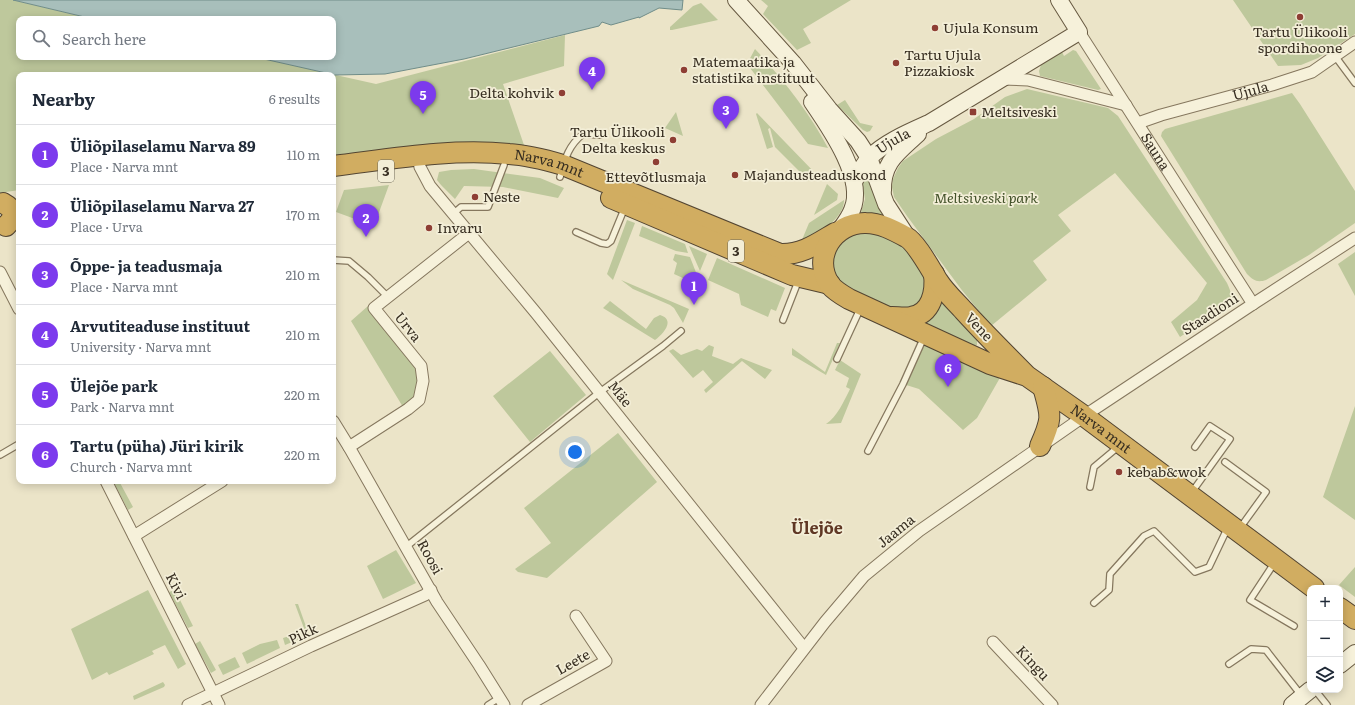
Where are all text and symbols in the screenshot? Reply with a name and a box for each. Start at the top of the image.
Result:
marker: Tartu Ülikooli spordihoone [1295,12,1305,22]
search box [16,16,336,60]
place label: Ujula Konsum [943,17,1039,37]
place label: Tartu Ülikooli spordihoone [1252,21,1348,57]
marker: Ujula Konsum [930,23,940,33]
icon: search [30,27,52,49]
text: Search here [62,27,146,50]
place label: Tartu Ujula Pizzakiosk [904,44,982,80]
place label: Matemaatika ja statistika instituut [692,51,815,87]
pin: 4 [579,57,605,90]
marker: Tartu Ujula Pizzakiosk [891,58,901,68]
marker: Matemaatika ja statistika instituut [679,65,689,75]
street label: Ujula [1230,75,1271,104]
pin: 5 [410,81,436,114]
place label: Delta kohvik [469,82,554,102]
text: Nearby [32,86,95,111]
marker: Delta kohvik [557,88,567,98]
text: 6 results [269,89,320,108]
pin: 3 [713,96,739,129]
place label: Meltsiveski [981,101,1057,121]
marker: Meltsiveski [968,107,978,117]
place label: Tartu Ülikooli Delta keskus [570,121,665,157]
street label: Ujula [871,122,913,158]
street label: Sauna [1137,128,1176,174]
text: Üliõpilaselamu Narva 89 [70,134,256,157]
marker: Tartu Ülikooli Delta keskus [668,135,678,145]
street label: Narva mnt [513,143,588,182]
text: 1 [42,145,48,164]
text: 110 m [287,145,320,164]
text: Place · Narva mnt [70,157,178,176]
marker: Ettevõtlusmaja [651,157,661,167]
road number: 3 [378,160,394,182]
place label: Majandusteaduskond [743,164,887,184]
place label: Ettevõtlusmaja [606,166,707,186]
marker: Majandusteaduskond [730,170,740,180]
place label: Neste [483,186,520,206]
park label: Meltsiveski park [934,187,1038,207]
marker: Neste [470,192,480,202]
text: Üliõpilaselamu Narva 27 [70,194,254,217]
pin: 2 [353,204,379,237]
text: 2 [42,205,48,224]
text: 170 m [286,205,320,224]
text: Place · Urva [70,217,143,236]
place label: Invaru [437,217,483,237]
marker: Invaru [424,223,434,233]
road number: 3 [728,240,744,262]
text: Õppe- ja teadusmaja [70,254,222,277]
text: 3 [41,265,49,284]
text: 210 m [285,265,320,284]
pin: 1 [681,272,707,305]
text: Place · Narva mnt [70,277,178,296]
street label: Staadioni [1177,287,1242,339]
street label: Urva [391,307,427,346]
street label: Vene [961,308,998,345]
text: Arvutiteaduse instituut [70,314,250,337]
text: 4 [41,325,49,344]
text: 210 m [285,325,320,344]
text: University · Narva mnt [70,337,211,356]
pin: 6 [935,354,961,387]
text: Ülejõe park [70,374,158,397]
street label: Mäe [604,376,638,411]
text: 5 [41,385,49,404]
text: 220 m [284,385,320,404]
text: Park · Narva mnt [70,397,174,416]
street label: Narva mnt [1067,399,1136,457]
text: Tartu (püha) Jüri kirik [70,434,244,457]
your location [565,442,585,462]
text: 6 [41,445,49,464]
text: 220 m [284,445,320,464]
text: Church · Narva mnt [70,457,192,476]
place label: kebab&wok [1127,461,1207,481]
marker: kebab&wok [1114,467,1124,477]
street label: Jaama [872,509,919,552]
district label: Ülejõe [791,515,843,539]
street label: Roosi [413,536,449,578]
street label: Kivi [162,569,192,603]
map controls [1307,585,1343,693]
button: + [1307,585,1343,621]
street label: Pikk [285,617,321,649]
button: − [1307,621,1343,657]
street label: Kingu [1012,640,1055,684]
street label: Leete [552,643,593,679]
button: layers [1307,657,1343,693]

